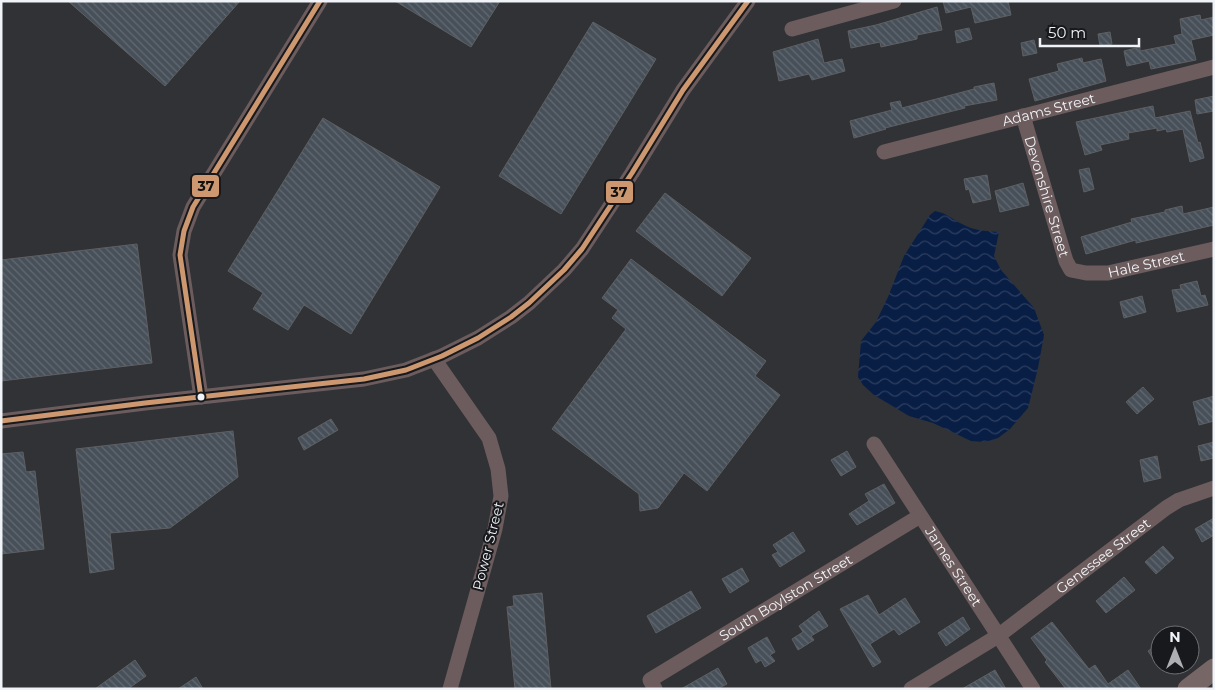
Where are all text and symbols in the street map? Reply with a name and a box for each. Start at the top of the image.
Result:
scale bar [1040,15,1139,47]
text: 50 m [1048,23,1086,42]
street label: Adams Street [1000,89,1097,130]
street label: Devonshire Street [1020,134,1073,260]
line badge: 37 [191,174,220,198]
text: 37 [197,177,215,195]
line badge: 37 [605,180,634,204]
text: 37 [610,183,628,201]
street label: Hale Street [1106,247,1187,282]
unlabelled marker [196,392,206,402]
street label: Power Street [468,500,508,592]
street label: Genessee Street [1052,514,1154,598]
street label: James Street [920,522,986,610]
street label: South Boylston Street [716,550,856,645]
north arrow [1150,625,1200,675]
text: N [1169,628,1181,646]

